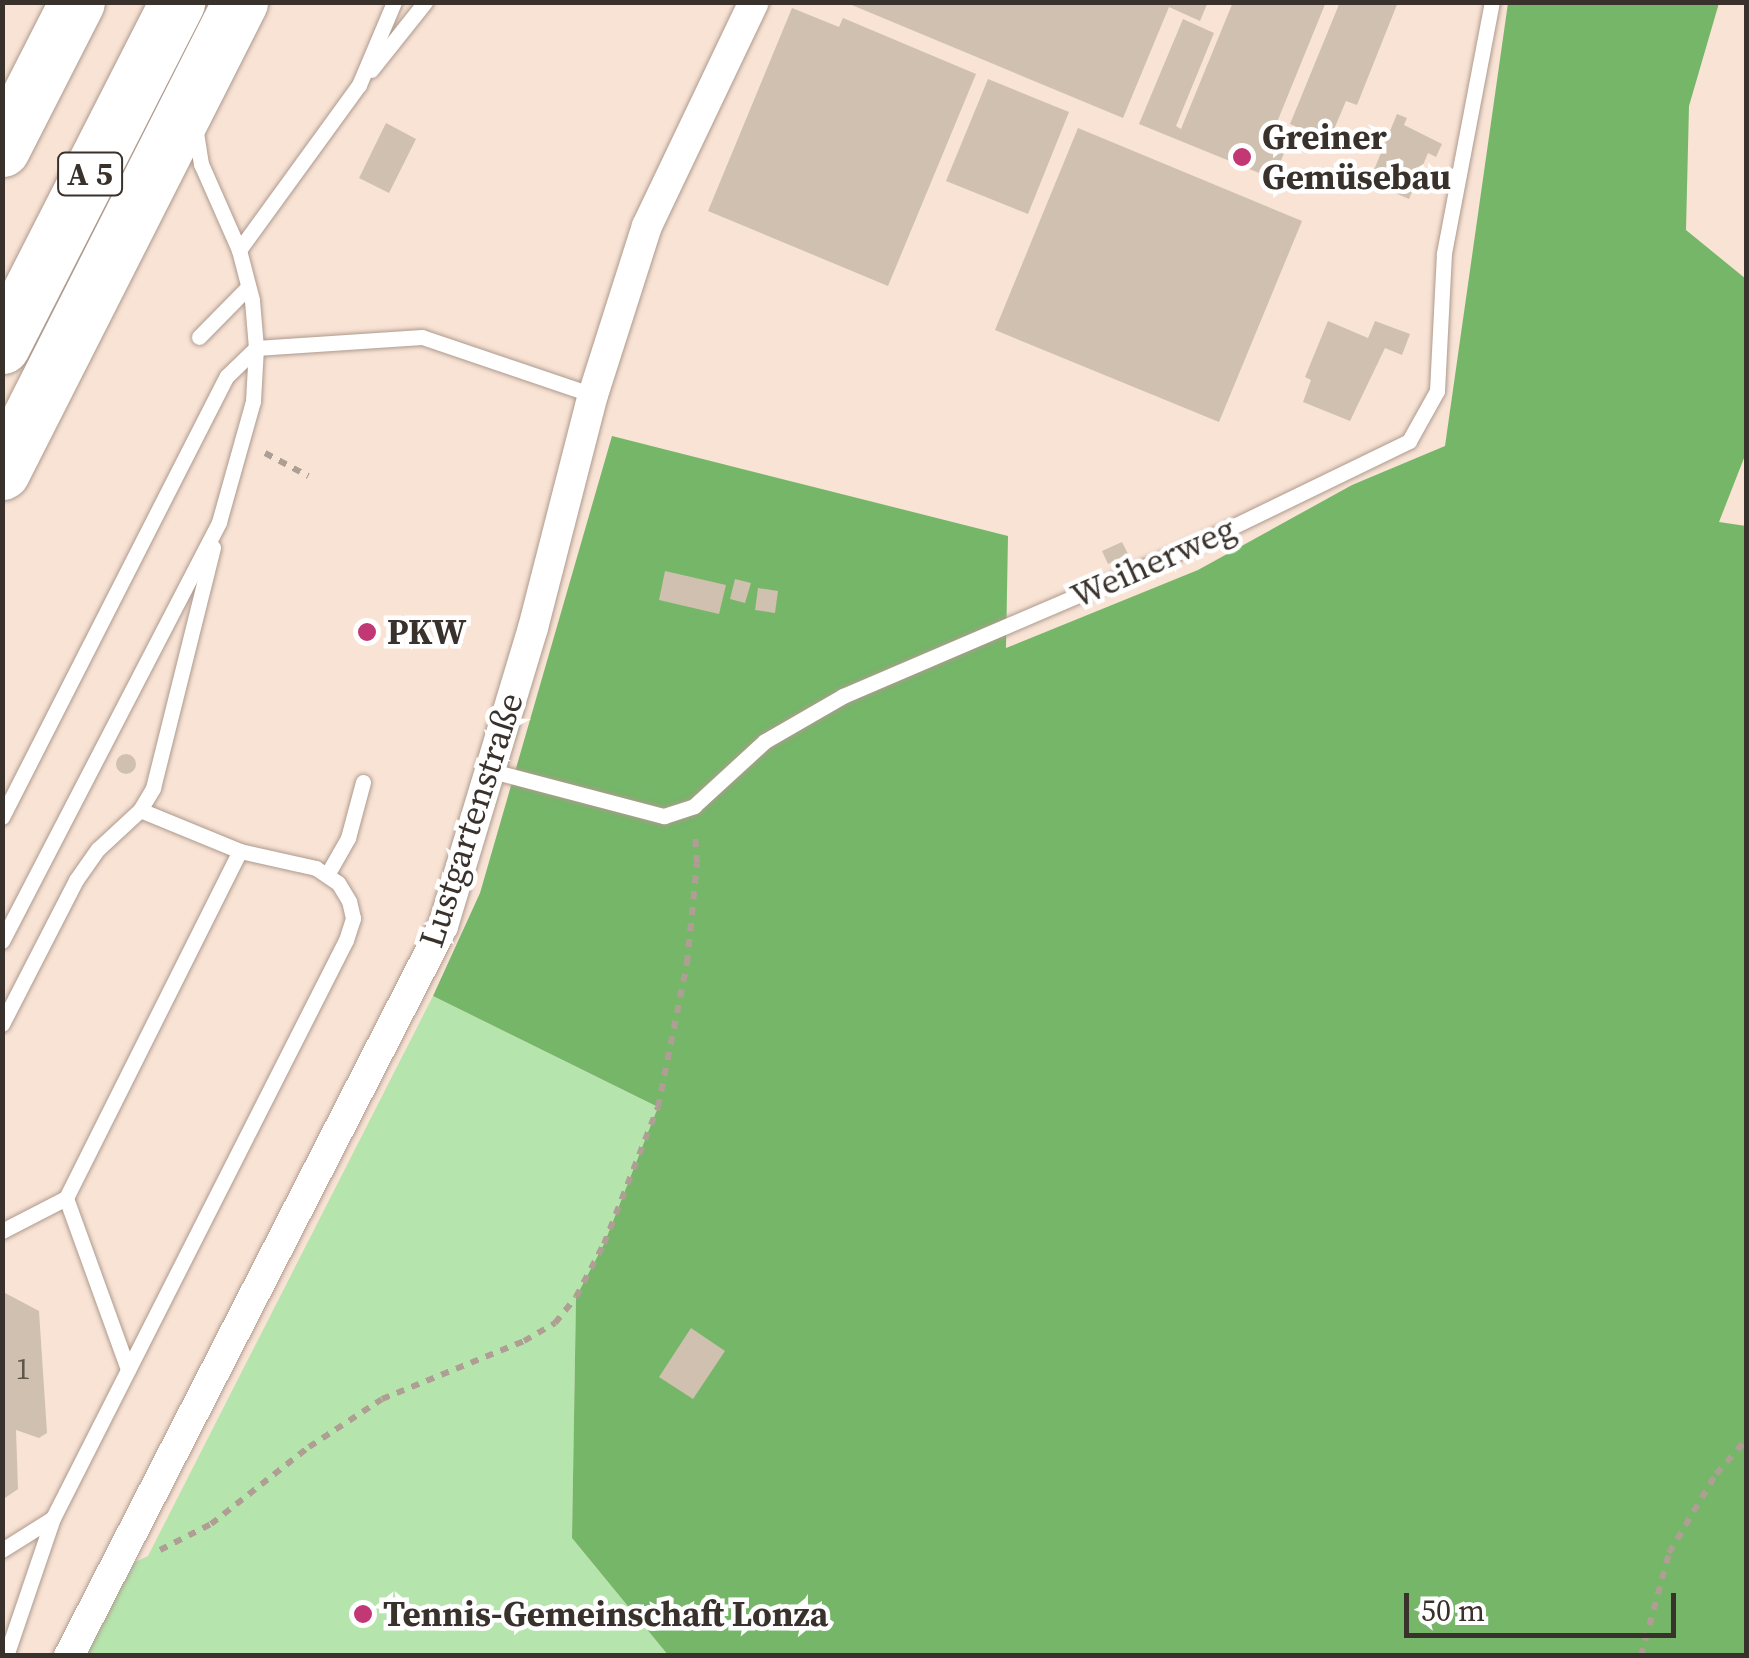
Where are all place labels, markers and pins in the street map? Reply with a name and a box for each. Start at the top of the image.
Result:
place label: Greiner Gemüsebau [1262,116,1451,198]
marker: Greiner Gemüsebau [1231,146,1253,168]
place label: PKW [387,611,466,653]
marker: PKW [356,621,378,643]
place label: Tennis-Gemeinschaft Lonza [383,1593,828,1635]
marker: Tennis-Gemeinschaft Lonza [352,1603,374,1625]

